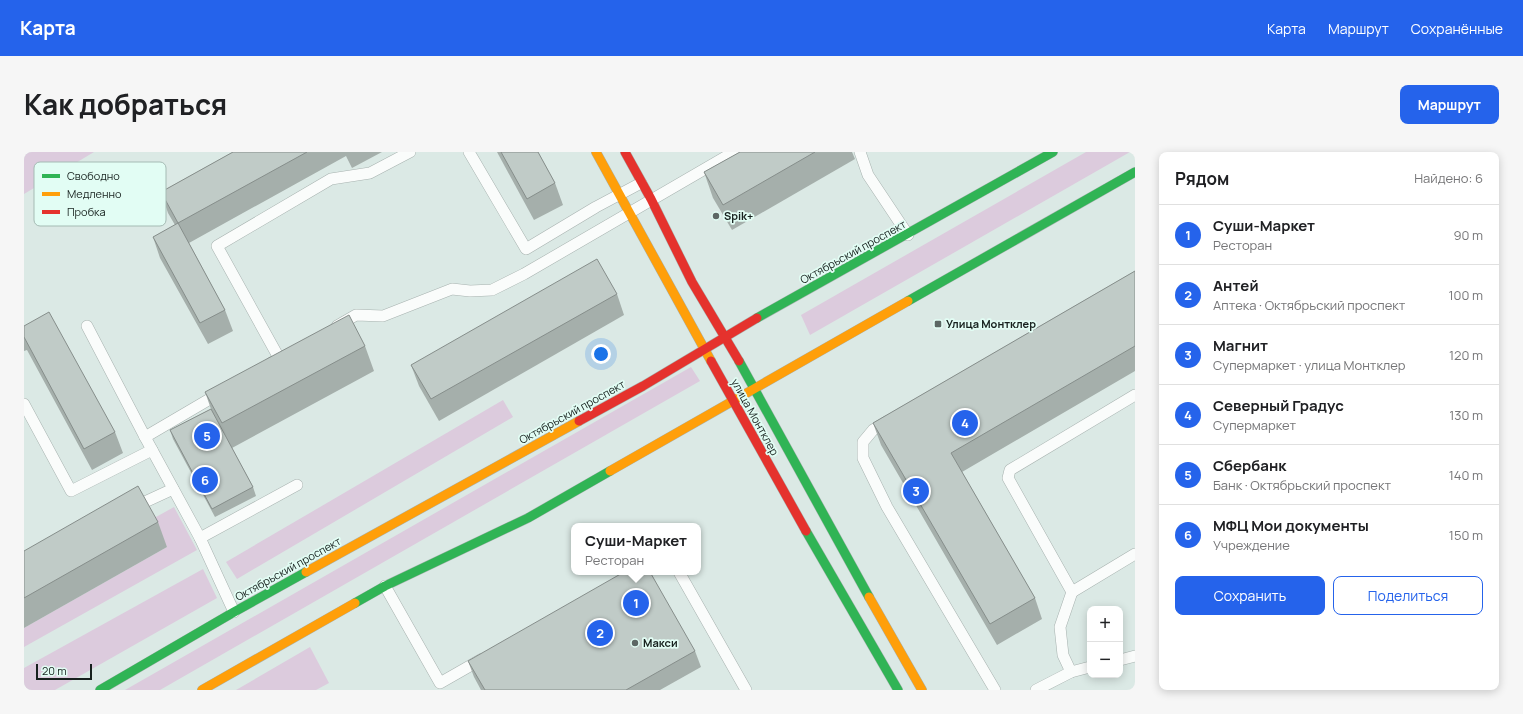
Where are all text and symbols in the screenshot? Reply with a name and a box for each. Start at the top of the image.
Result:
text: Карта [20,15,76,41]
text: Карта [1267,19,1306,38]
text: Маршрут [1328,19,1389,38]
text: Сохранённые [1411,19,1503,38]
text: Как добраться [24,85,227,123]
button: Маршрут [1400,85,1499,124]
legend [34,162,166,226]
text: Рядом [1175,167,1229,190]
text: Свободно [67,168,120,183]
text: Найдено: 6 [1414,169,1483,187]
text: Медленно [67,186,122,201]
text: Пробка [67,204,106,219]
place label: Spik+ [724,208,753,223]
marker: Spik+ [711,211,721,221]
text: Суши-Маркет [1213,215,1315,236]
street label: Октябрьский проспект [797,216,909,287]
text: 1 [1185,226,1191,244]
text: 90 m [1453,226,1483,244]
text: Ресторан [1213,236,1272,254]
text: Антей [1213,275,1259,296]
text: 2 [1184,286,1192,304]
text: 100 m [1448,286,1483,304]
text: Аптека · Октябрьский проспект [1213,296,1405,314]
place label: Улица Монтклер [946,316,1036,331]
marker: Улица Монтклер [933,319,943,329]
text: Магнит [1213,335,1268,356]
your location [591,344,611,364]
text: 3 [1184,346,1192,364]
text: 120 m [1449,346,1483,364]
text: Супермаркет · улица Монтклер [1213,356,1406,374]
street label: Октябрьский проспект [516,376,628,447]
street label: улица Монтклер [728,376,783,458]
text: Северный Градус [1213,395,1344,416]
text: 4 [1184,406,1192,424]
text: 130 m [1449,406,1483,424]
pin: 4 [952,408,978,438]
text: Супермаркет [1213,416,1296,434]
pin: 5 [194,421,220,451]
text: Сбербанк [1213,455,1286,476]
pin: 6 [192,465,218,495]
text: 5 [1184,466,1192,484]
text: 140 m [1449,466,1483,484]
pin: 3 [903,476,929,506]
text: Банк · Октябрьский проспект [1213,476,1391,494]
text: МФЦ Мои документы [1213,515,1369,536]
popup [571,523,701,575]
text: 6 [1184,526,1192,544]
text: 150 m [1449,526,1483,544]
text: Суши-Маркет [585,530,687,551]
street label: Октябрьский проспект [232,533,344,604]
text: Учреждение [1213,536,1290,554]
text: Ресторан [585,551,644,569]
button: Сохранить [1175,576,1325,615]
button: Поделиться [1333,576,1483,615]
pin: 1 [623,588,649,618]
map controls [1087,606,1123,678]
button: + [1087,606,1123,642]
pin: 2 [587,618,613,648]
place label: Макси [643,635,678,650]
marker: Макси [630,638,640,648]
button: − [1087,642,1123,678]
scale bar [36,662,92,681]
text: 20 m [42,663,67,678]

